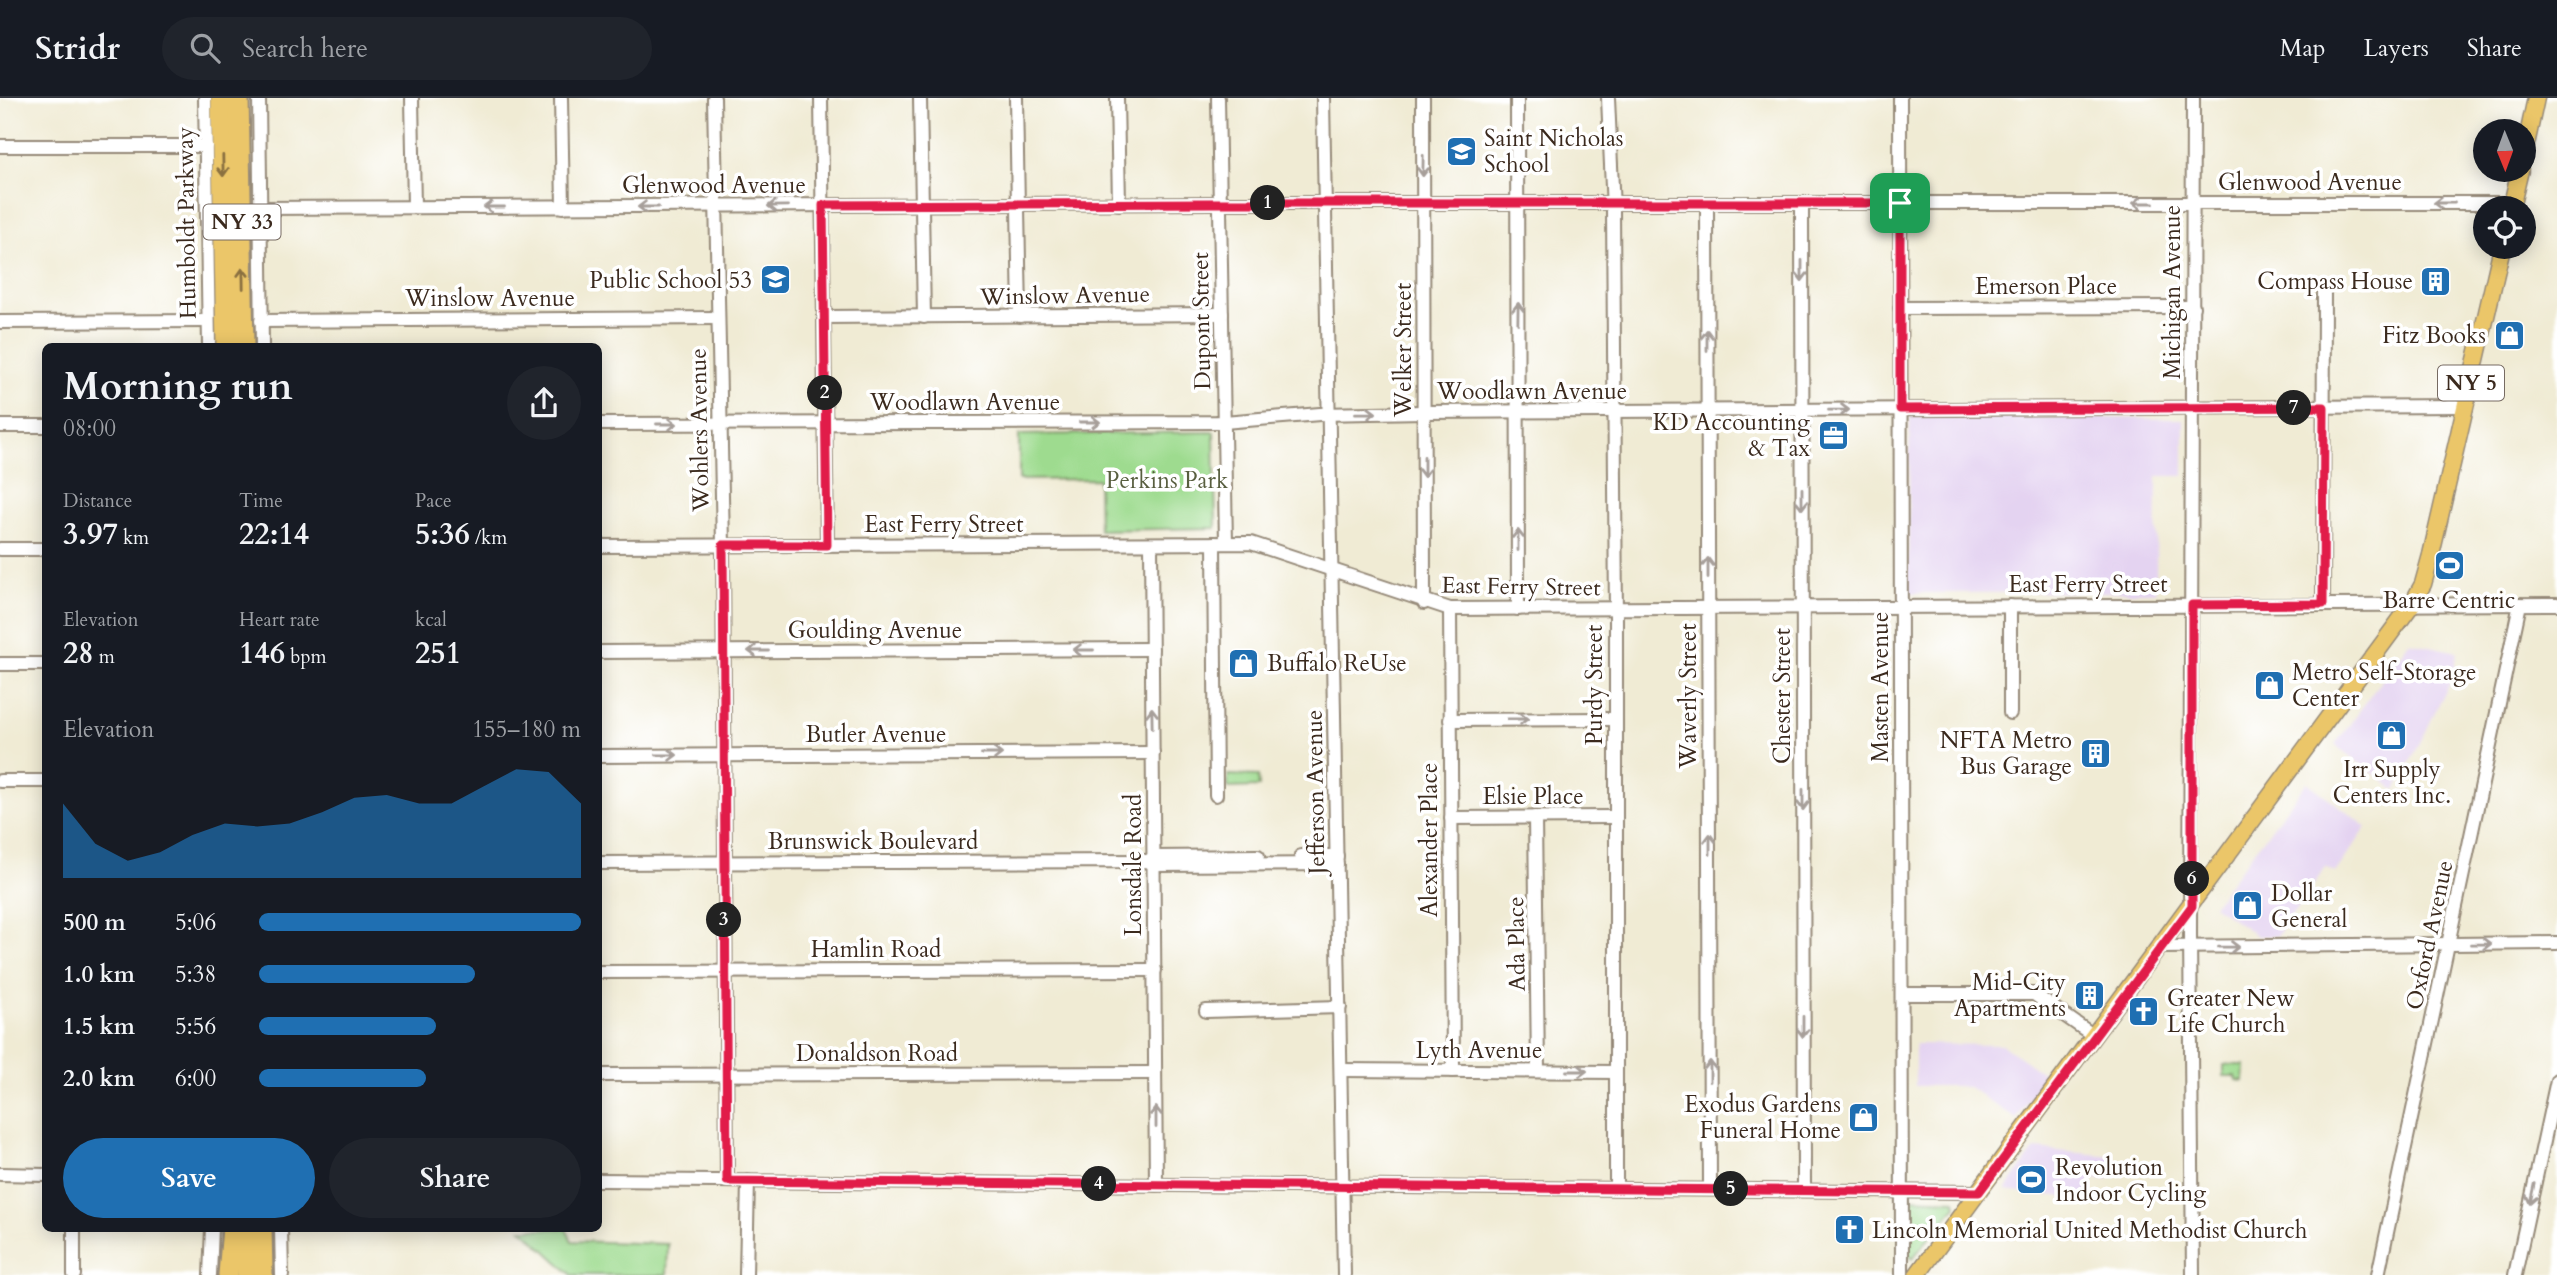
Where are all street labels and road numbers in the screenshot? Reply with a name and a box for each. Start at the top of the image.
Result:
street label: Humboldt Parkway [169,127,204,319]
street label: Glenwood Avenue [2218,167,2402,198]
street label: Glenwood Avenue [622,170,806,201]
road number: NY 33 [204,204,280,240]
street label: Michigan Avenue [2157,205,2188,379]
street label: Dupont Street [1185,252,1218,390]
street label: Emerson Place [1975,271,2117,302]
street label: Winslow Avenue [979,279,1150,312]
street label: Winslow Avenue [404,283,575,314]
street label: Welker Street [1388,283,1419,418]
street label: Wohlers Avenue [683,348,716,513]
road number: NY 5 [2438,366,2504,400]
street label: Woodlawn Avenue [1436,376,1627,407]
street label: Woodlawn Avenue [869,387,1060,418]
street label: East Ferry Street [864,509,1024,540]
street label: East Ferry Street [2008,569,2168,600]
street label: East Ferry Street [1441,570,1601,603]
street label: Masten Avenue [1865,612,1896,762]
street label: Goulding Avenue [788,615,962,646]
street label: Waverly Street [1673,623,1704,770]
street label: Purdy Street [1579,625,1610,745]
street label: Chester Street [1767,628,1798,764]
street label: Jefferson Avenue [1299,709,1332,878]
street label: Butler Avenue [806,719,946,750]
street label: Alexander Place [1414,763,1445,917]
street label: Elsie Place [1482,781,1584,812]
street label: Lonsdale Road [1118,793,1149,936]
street label: Brunswick Boulevard [768,826,979,857]
street label: Oxford Avenue [2399,857,2460,1013]
street label: Ada Place [1500,896,1533,992]
street label: Hamlin Road [811,934,942,965]
street label: Lyth Avenue [1416,1035,1542,1066]
street label: Donaldson Road [796,1038,959,1069]

